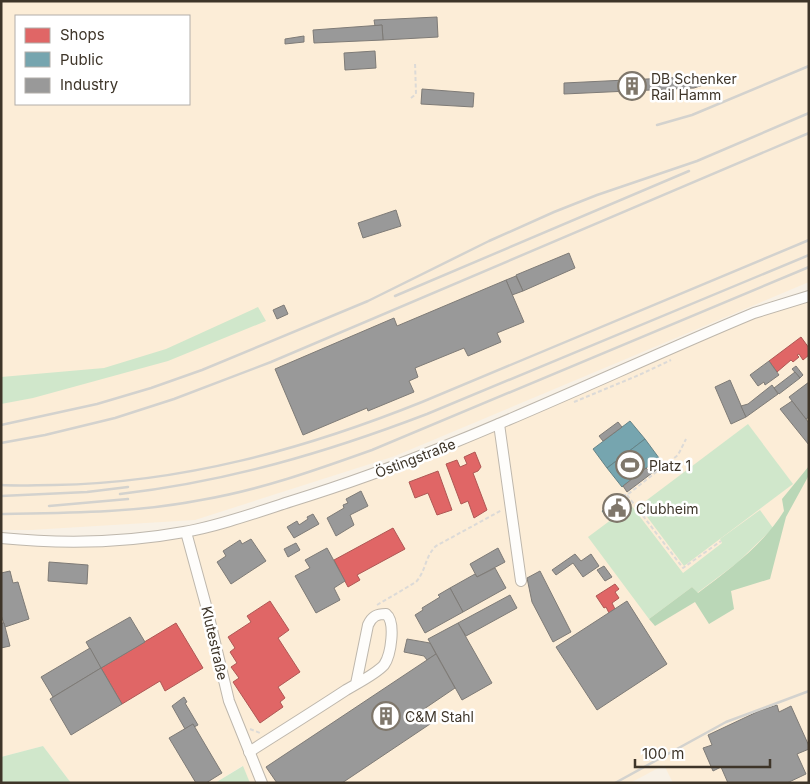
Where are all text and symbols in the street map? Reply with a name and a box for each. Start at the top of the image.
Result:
legend [15,15,190,105]
text: Shops [60,25,105,44]
text: Public [60,50,103,69]
place label: DB Schenker Rail Hamm [651,70,737,103]
building icon: DB Schenker Rail Hamm [617,71,647,101]
text: Industry [60,75,119,94]
street label: Östingstraße [372,435,458,481]
sports icon: Platz 1 [615,450,645,480]
place label: Platz 1 [649,457,691,474]
public building icon: Clubheim [602,493,632,523]
place label: Clubheim [636,500,699,517]
street label: Klutestraße [198,604,232,682]
building icon: C&M Stahl [371,701,401,731]
place label: C&M Stahl [405,708,474,725]
scale bar [635,736,770,768]
text: 100 m [642,744,684,763]

